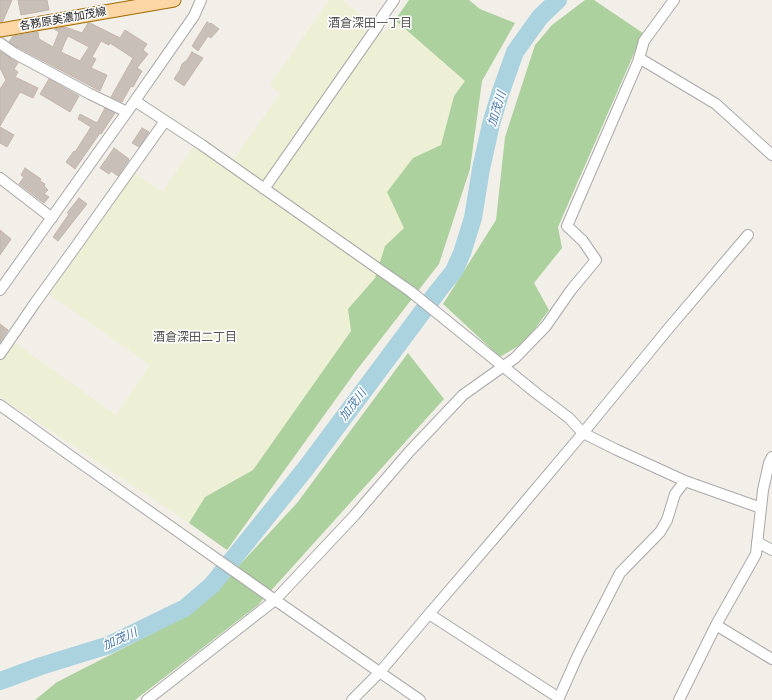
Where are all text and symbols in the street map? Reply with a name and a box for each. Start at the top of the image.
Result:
street label: 各務原美濃加茂線 [19,5,107,33]
district label: 酒倉深田一丁目 [328,16,412,30]
water label: 加茂川 [485,90,509,128]
district label: 酒倉深田二丁目 [153,330,237,344]
water label: 加茂川 [336,386,370,424]
water label: 加茂川 [101,625,139,653]

